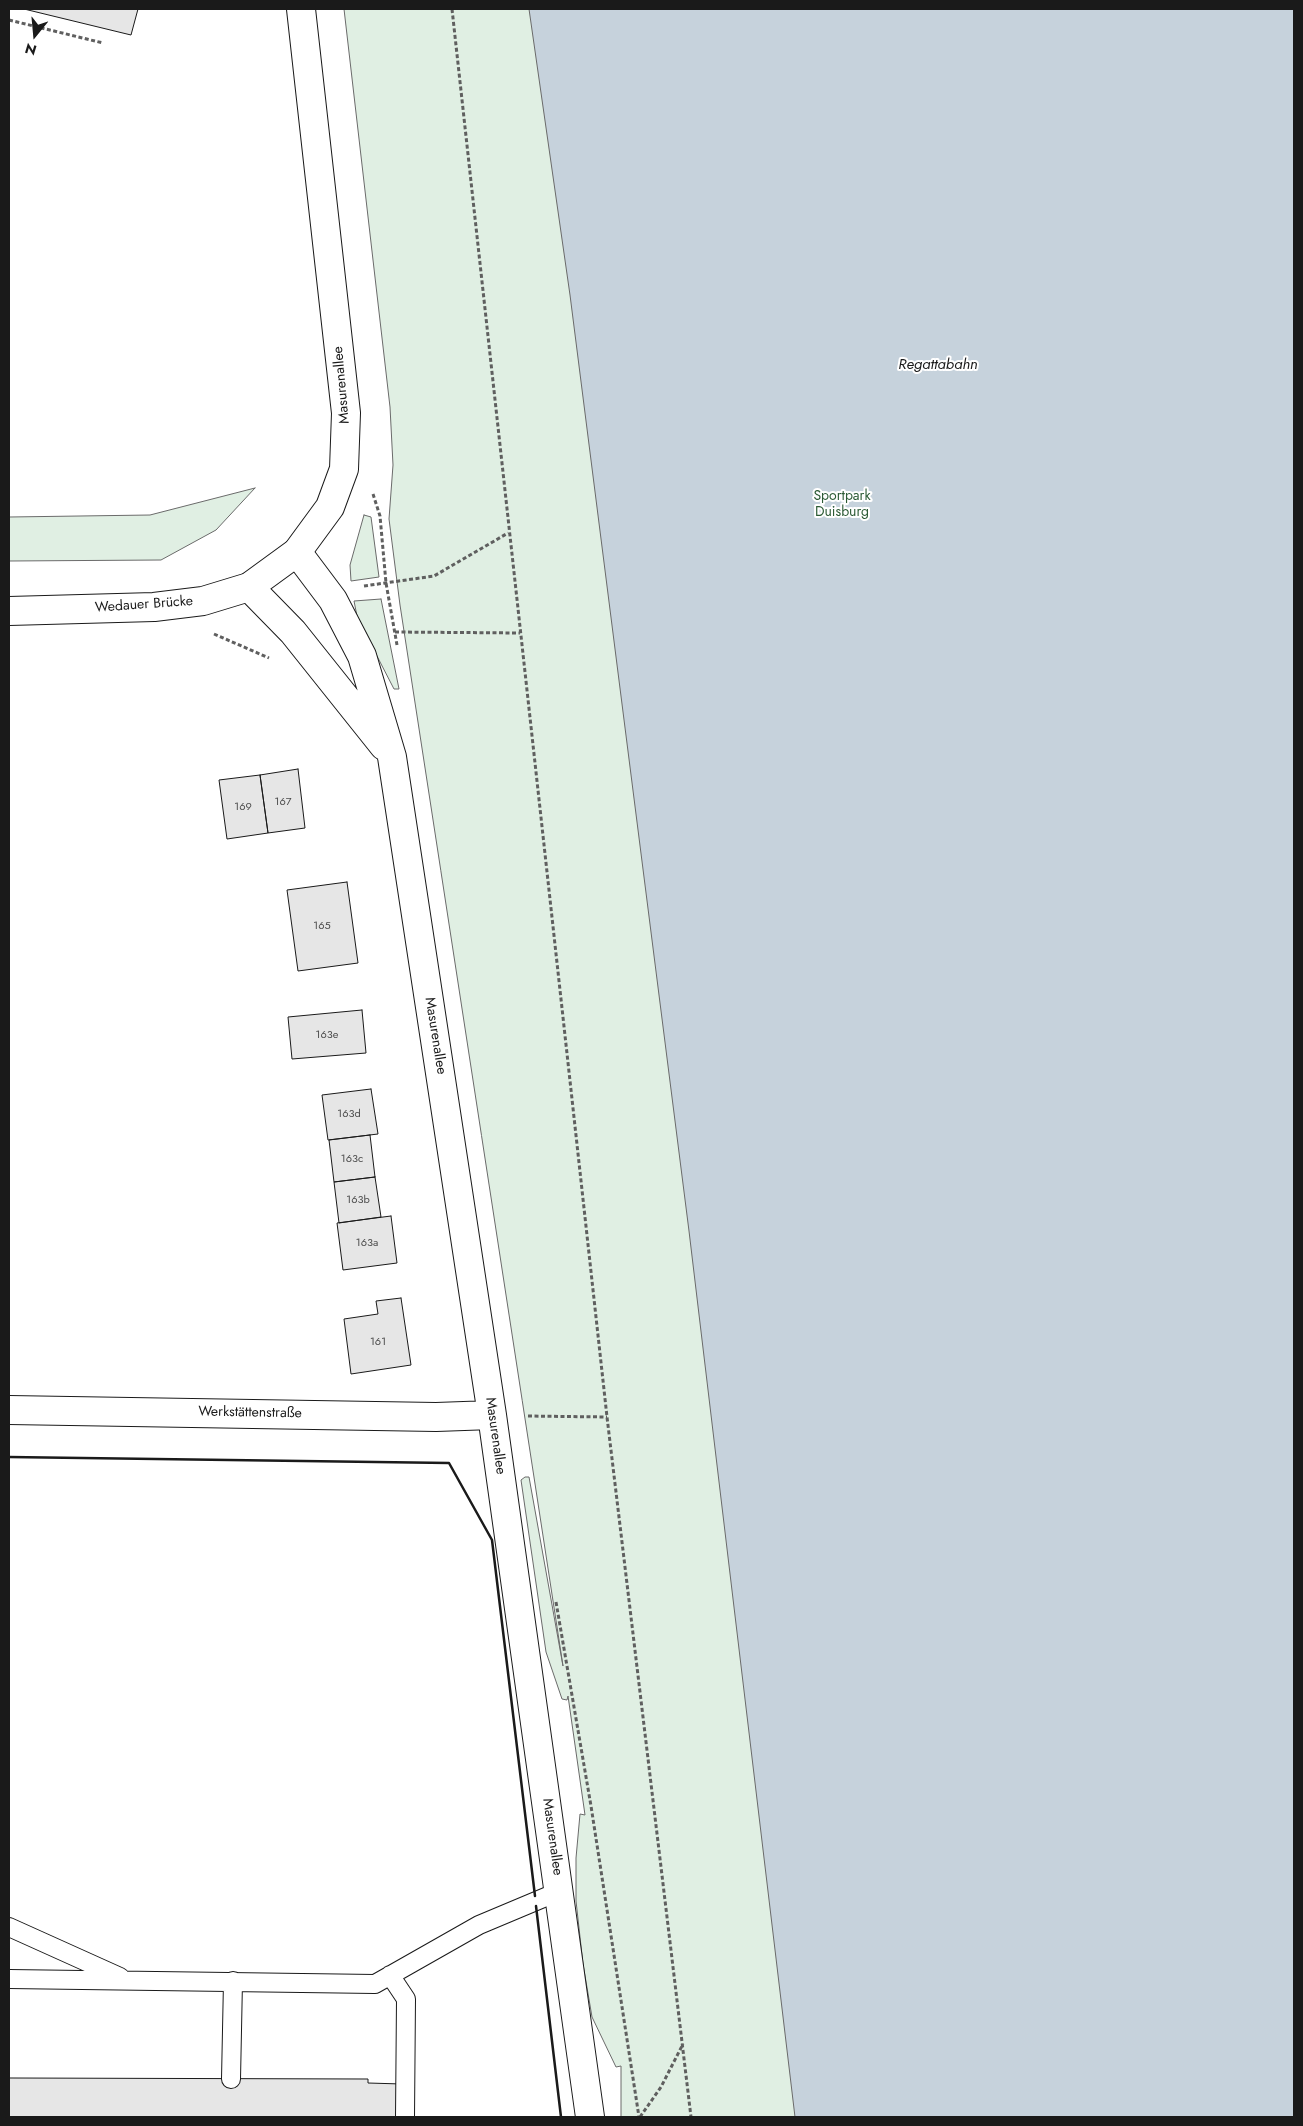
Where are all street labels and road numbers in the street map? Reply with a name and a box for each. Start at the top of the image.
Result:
street label: Masurenallee [330,346,354,424]
street label: Wedauer Brücke [95,593,193,617]
street label: Masurenallee [421,996,449,1076]
street label: Masurenallee [481,1396,509,1476]
street label: Werkstättenstraße [198,1404,302,1422]
street label: Masurenallee [538,1797,566,1877]

